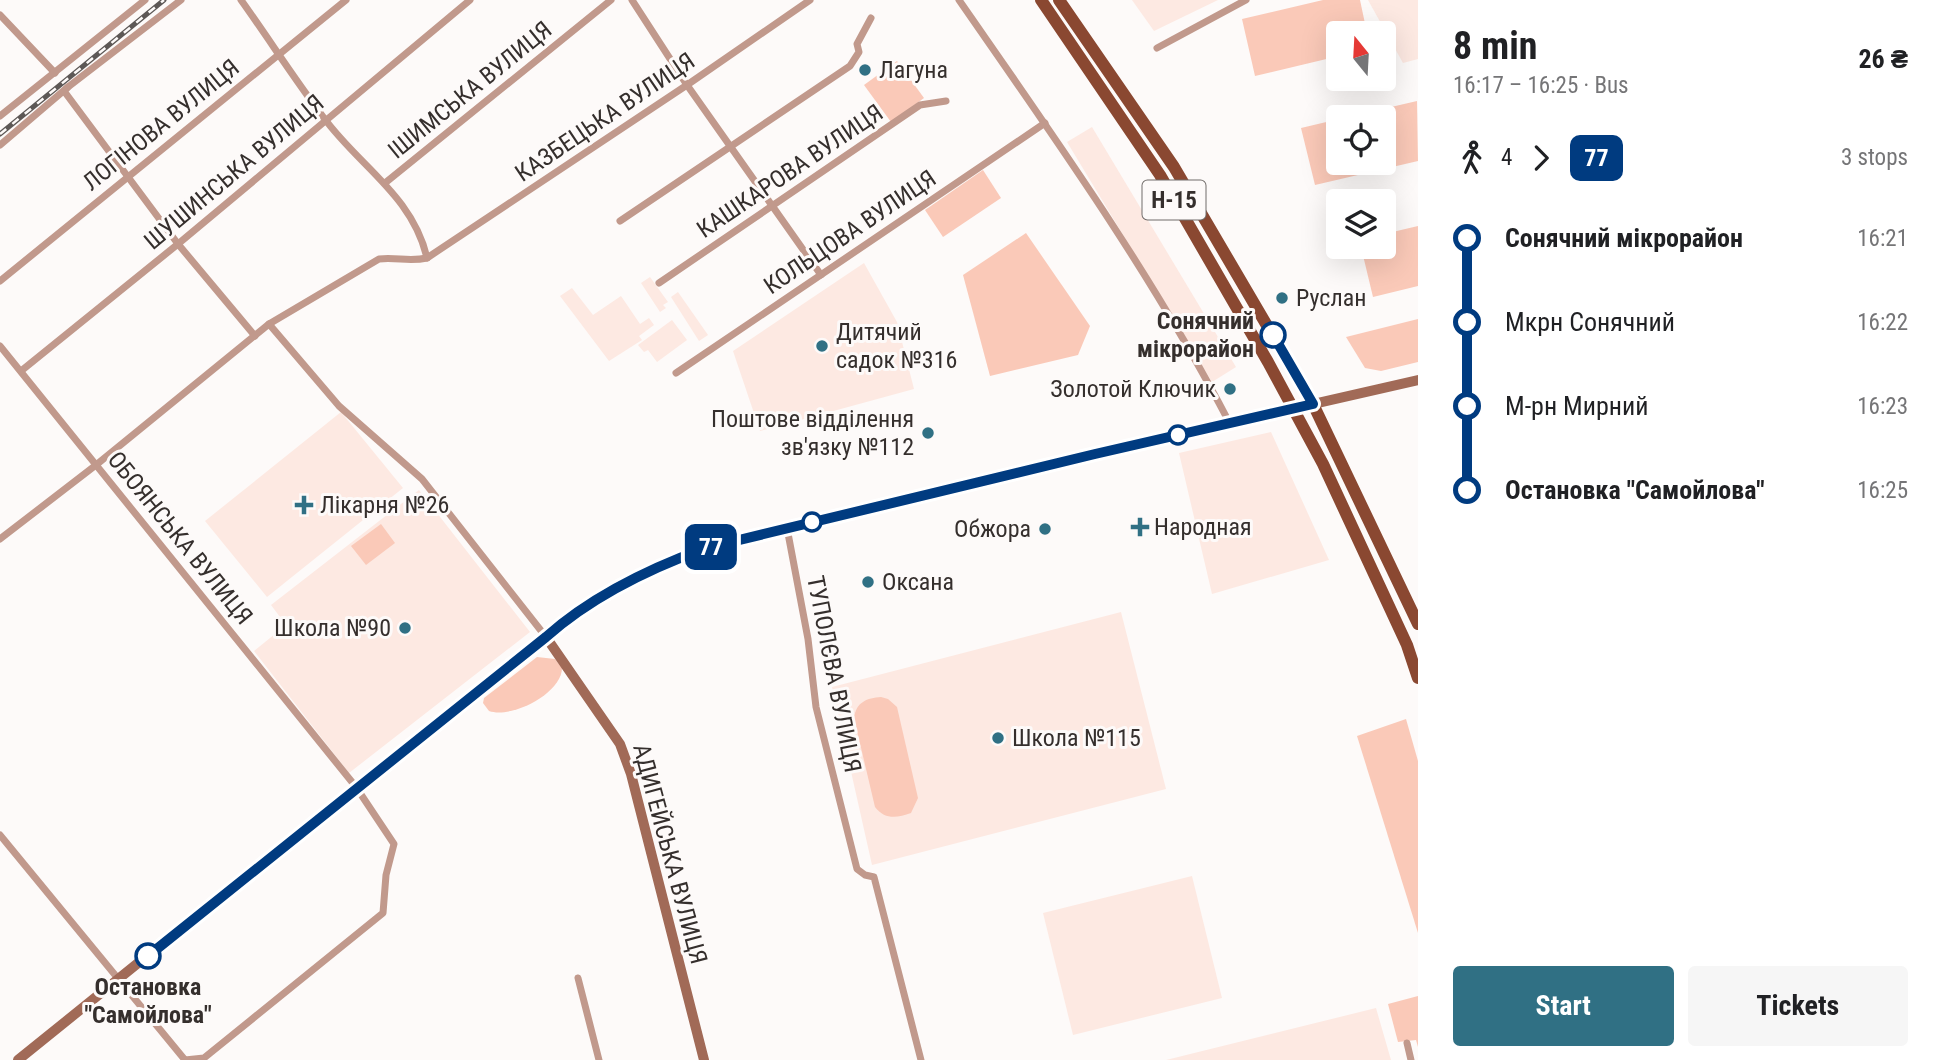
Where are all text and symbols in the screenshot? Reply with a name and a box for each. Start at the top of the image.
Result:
street label: ІШИМСЬКА ВУЛИЦЯ [383,16,557,164]
north arrow [1326,21,1396,91]
map controls [1326,21,1396,259]
text: 8 min [1453,24,1537,68]
text: 26 ₴ [1858,44,1908,74]
street label: КАЗБЕЦЬКА ВУЛИЦЯ [510,47,700,187]
street label: ЛОГІНОВА ВУЛИЦЯ [77,53,245,197]
place label: Лагуна [879,56,948,84]
marker: Лагуна [857,62,873,78]
text: 16:17 – 16:25 · Bus [1453,72,1629,99]
street label: ШУШИНСЬКА ВУЛИЦЯ [139,89,329,255]
street label: КАШКАРОВА ВУЛИЦЯ [692,98,888,244]
button: locate [1326,105,1396,175]
icon: walk [1453,139,1491,177]
icon: forward [1522,139,1560,177]
text: 4 [1501,144,1512,171]
text: 77 [1584,144,1609,172]
text: 3 stops [1841,144,1908,171]
street label: КОЛЬЦОВА ВУЛИЦЯ [759,164,941,300]
road number: Н-15 [1142,181,1206,220]
button: layers [1326,189,1396,259]
text: Сонячний мікрорайон [1505,223,1743,253]
text: 16:21 [1857,225,1908,252]
place label: Руслан [1296,284,1366,312]
marker: Руслан [1274,290,1290,306]
place label: Сонячний мікрорайон [1137,307,1254,363]
text: Мкрн Сонячний [1505,307,1675,337]
text: 16:22 [1857,309,1908,336]
place label: Дитячий садок №316 [836,318,957,374]
marker: Сонячний мікрорайон [1260,322,1286,348]
marker: Дитячий садок №316 [814,338,830,354]
place label: Золотой Ключик [1050,375,1216,403]
marker: Золотой Ключик [1222,381,1238,397]
text: М-рн Мирний [1505,391,1649,421]
text: 16:23 [1857,393,1908,420]
place label: Поштове відділення зв'язку №112 [711,405,914,461]
marker: Поштове відділення зв'язку №112 [920,425,936,441]
unlabelled marker [1168,425,1188,445]
street label: ОБОЯНСЬКА ВУЛИЦЯ [102,446,258,630]
text: Остановка "Самойлова" [1505,475,1765,505]
text: 16:25 [1857,477,1908,504]
place label: Лікарня №26 [320,491,449,519]
marker: Лікарня №26 [294,495,314,515]
unlabelled marker [802,512,822,532]
place label: Народная [1154,513,1252,541]
place label: Обжора [954,515,1031,543]
marker: Народная [1132,519,1148,535]
marker: Обжора [1037,521,1053,537]
line badge: 77 [680,524,742,570]
text: 77 [699,533,723,561]
place label: Оксана [882,568,954,596]
street label: ТУПОЛЄВА ВУЛИЦЯ [801,573,867,775]
marker: Оксана [860,574,876,590]
place label: Школа №90 [274,614,391,642]
marker: Школа №90 [397,620,413,636]
place label: Школа №115 [1012,724,1141,752]
marker: Школа №115 [990,730,1006,746]
street label: АДИГЕЙСЬКА ВУЛИЦЯ [627,741,713,967]
marker: Остановка "Самойлова" [135,943,161,969]
button: Start [1453,966,1674,1046]
button: Tickets [1688,966,1908,1046]
place label: Остановка "Самойлова" [84,973,212,1029]

